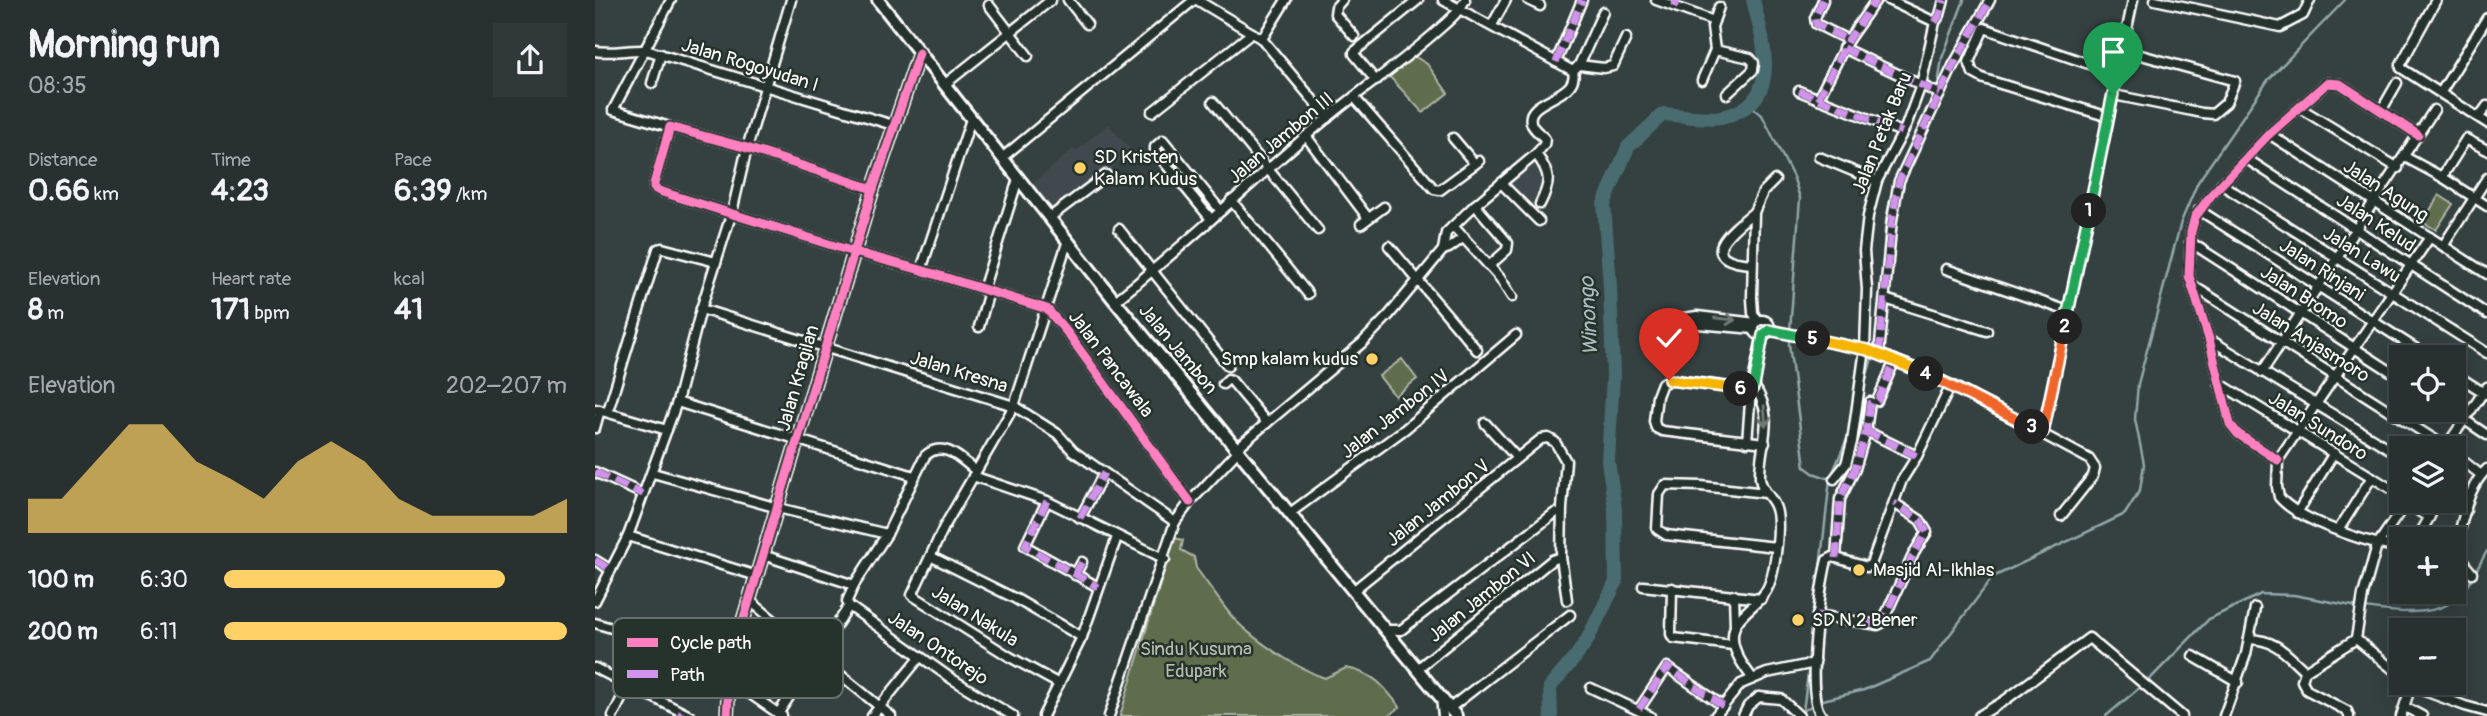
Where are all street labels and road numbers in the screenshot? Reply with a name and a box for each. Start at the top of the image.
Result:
street label: Jalan Rogoyudan I [679,33,821,97]
street label: Jalan Petak Baru [1847,68,1917,198]
street label: Jalan Jambon III [1223,87,1339,189]
street label: Jalan Agung [2339,154,2433,228]
street label: Jalan Kelud [2332,188,2420,258]
street label: Jalan Lawu [2319,222,2405,288]
street label: Jalan Rinjani [2275,233,2369,307]
street label: Jalan Bromo [2256,260,2352,334]
street label: Jalan Anjasmoro [2248,296,2374,388]
street label: Jalan Jambon [1133,299,1223,399]
street label: Jalan Pancawala [1063,306,1159,422]
street label: Jalan Kragilan [771,322,825,434]
street label: Jalan Kresna [907,346,1011,398]
street label: Jalan Jambon IV [1336,364,1454,464]
street label: Jalan Sundoro [2264,386,2372,466]
street label: Jalan Jambon V [1381,454,1495,552]
street label: Jalan Jambon VI [1423,546,1541,648]
street label: Jalan Nakula [927,580,1023,652]
street label: Jalan Ontorejo [883,605,993,691]

